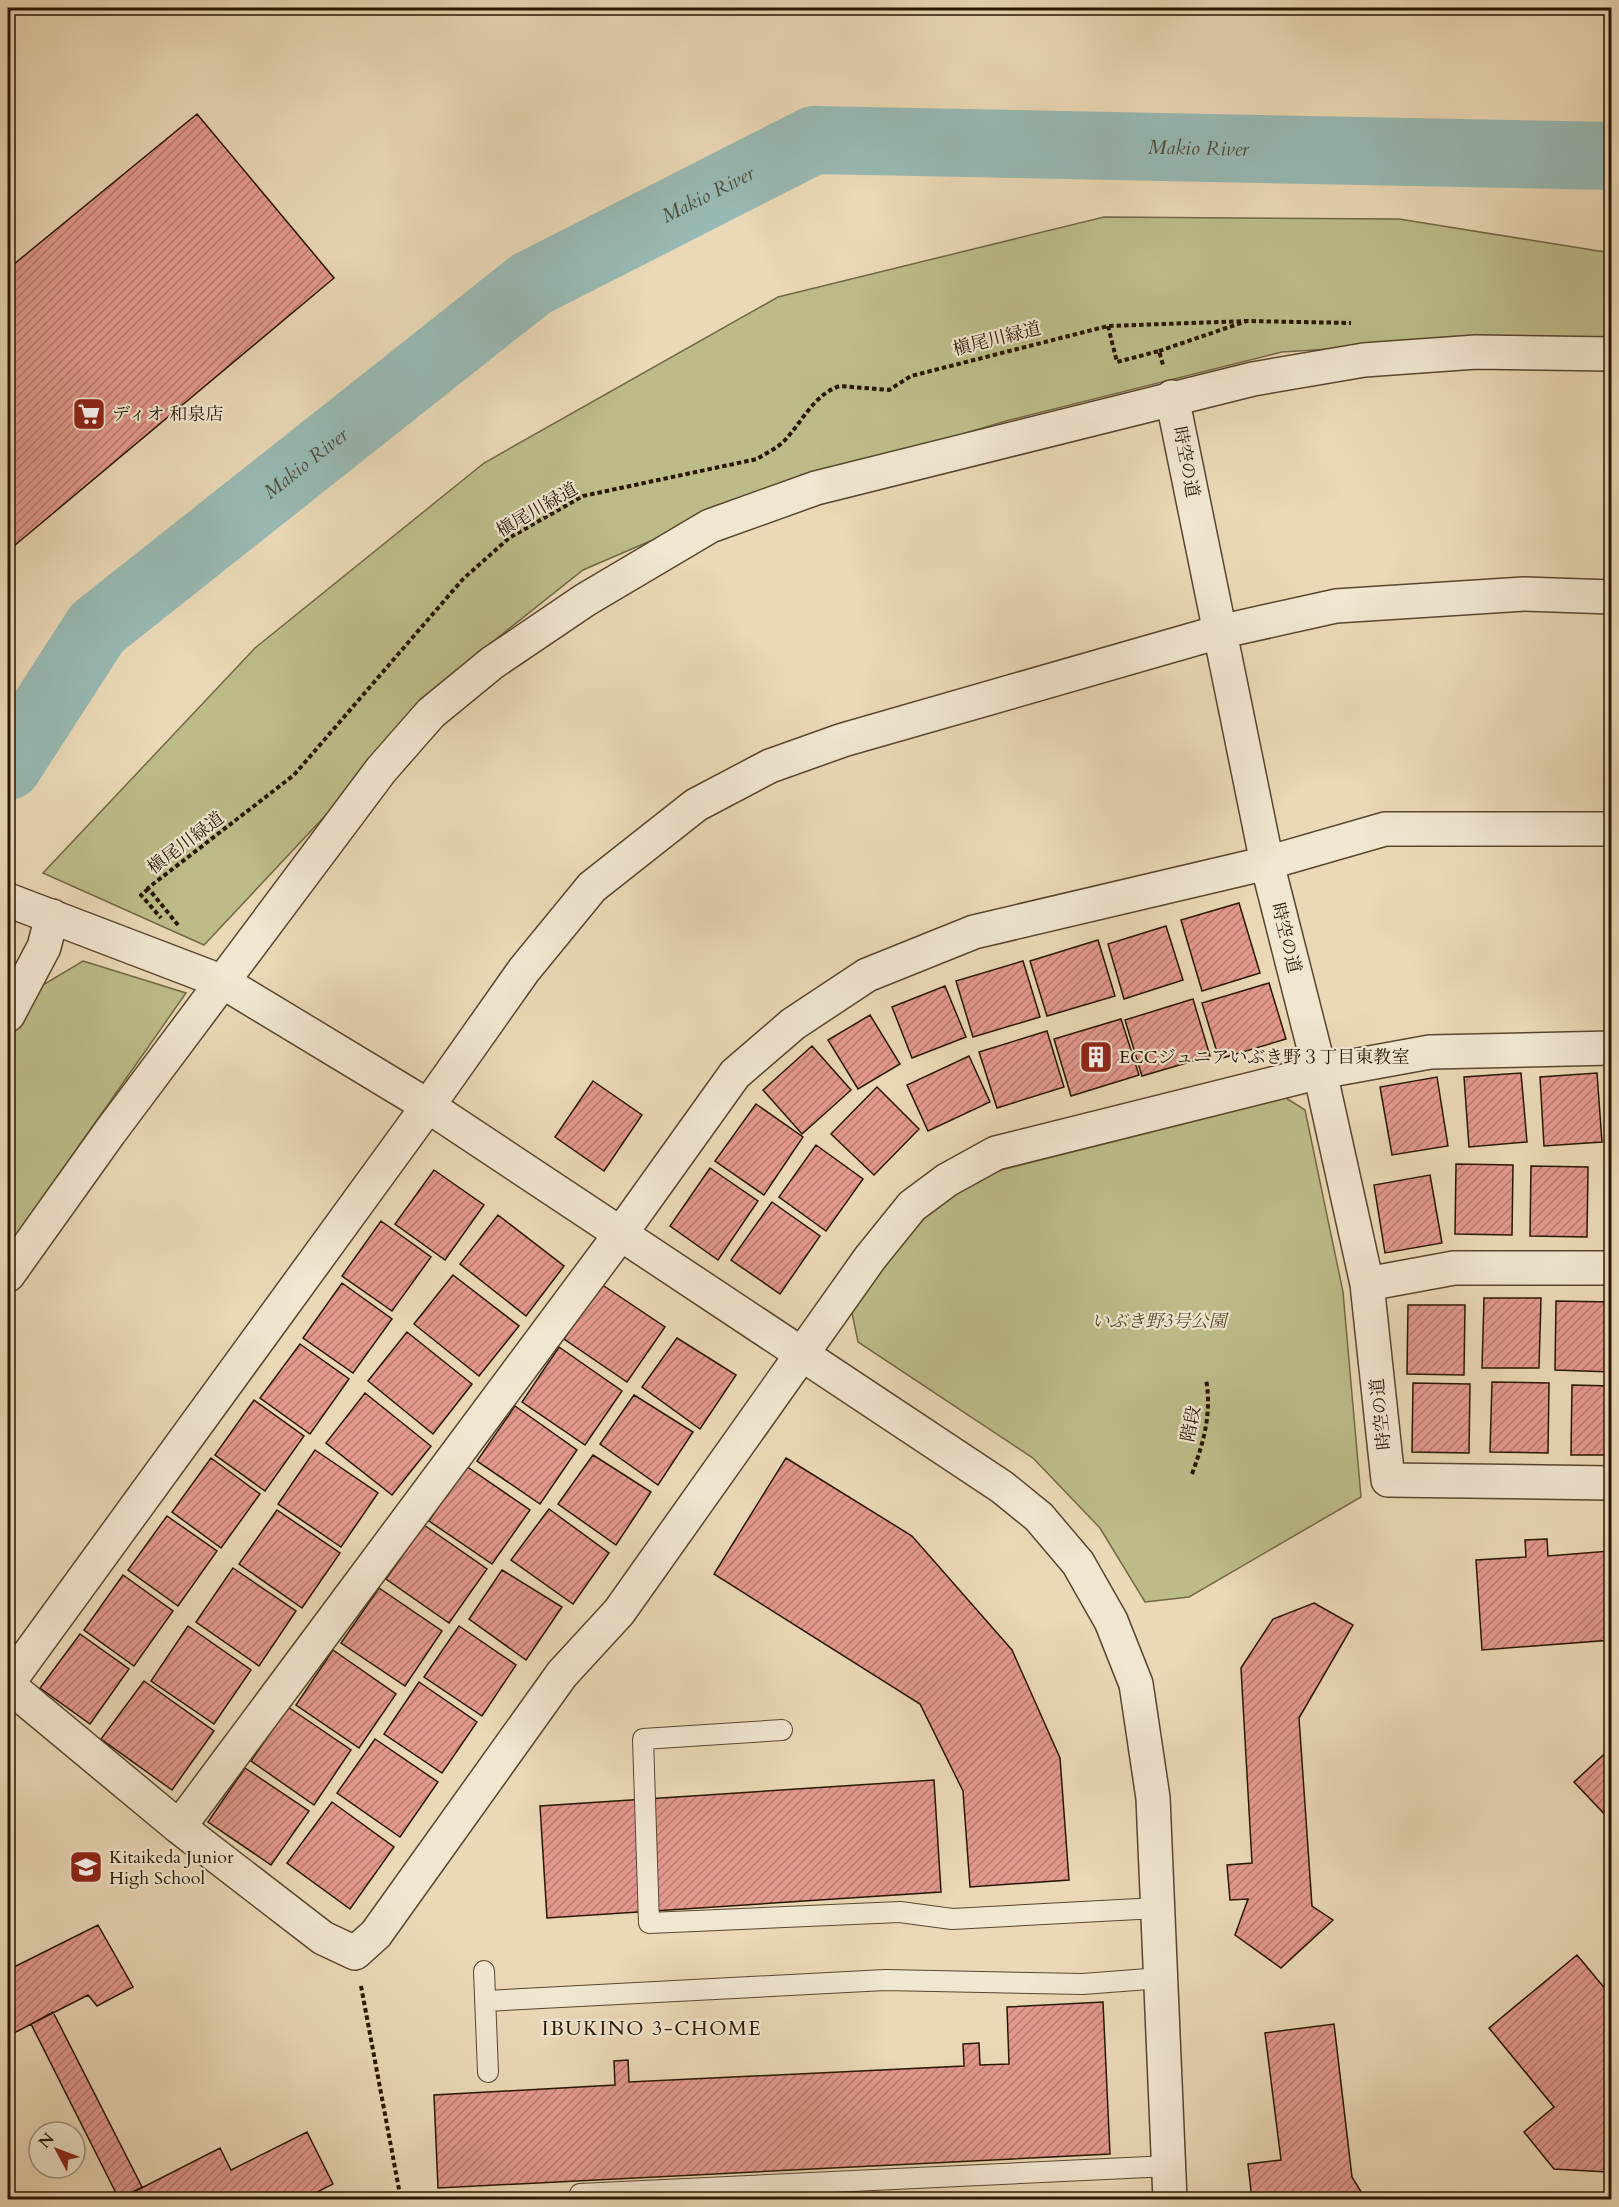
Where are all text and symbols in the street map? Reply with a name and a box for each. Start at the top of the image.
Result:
water label: Makio River [1148,133,1251,162]
water label: Makio River [656,159,760,229]
street label: 槇尾川緑道 [950,316,1044,362]
supermarket icon: ディオ 和泉店 [71,396,107,432]
place label: ディオ 和泉店 [112,402,223,427]
water label: Makio River [257,420,354,505]
street label: 時空の道 [1167,424,1205,500]
street label: 槇尾川緑道 [492,477,582,543]
street label: 槇尾川緑道 [143,806,229,880]
street label: 時空の道 [1265,900,1307,976]
building icon: ECCジュニアいぶき野３丁目東教室 [1078,1039,1114,1075]
place label: ECCジュニアいぶき野３丁目東教室 [1119,1045,1409,1070]
park label: いぶき野3号公園 [1091,1309,1230,1334]
street label: 時空の道 [1365,1377,1397,1451]
street label: 階段 [1175,1404,1207,1444]
place label: Kitaikeda Junior High School [109,1845,234,1891]
school or university icon: Kitaikeda Junior High School [68,1849,104,1885]
district label: IBUKINO 3-CHOME [542,2015,762,2042]
north arrow [27,2120,87,2180]
text: N [34,2128,59,2153]

